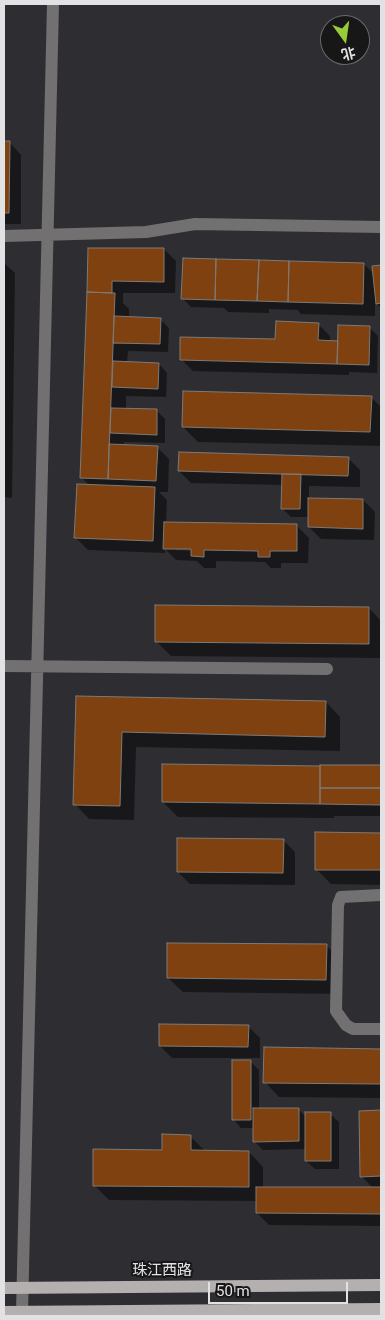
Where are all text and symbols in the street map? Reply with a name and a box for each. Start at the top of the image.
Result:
north arrow [320,15,370,65]
text: 北 [340,44,357,63]
street label: 珠江西路 [132,1262,192,1280]
scale bar [210,1272,350,1304]
text: 50 m [216,1282,250,1300]

